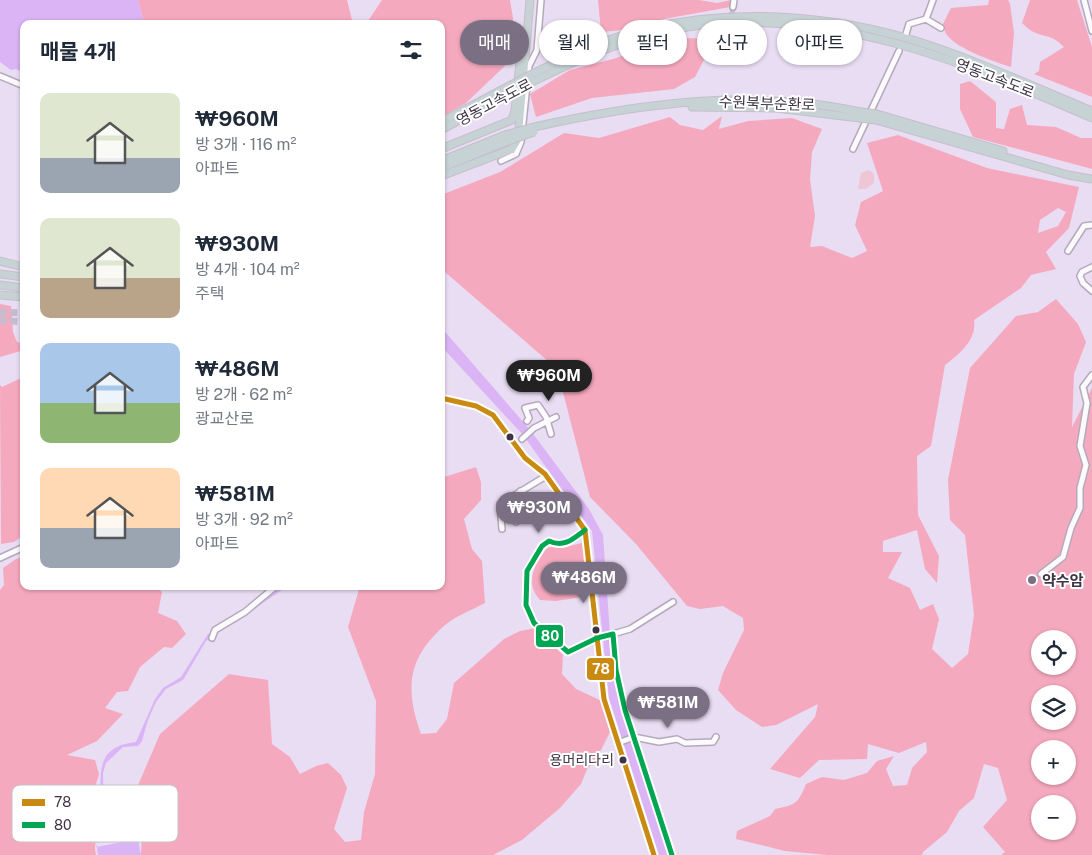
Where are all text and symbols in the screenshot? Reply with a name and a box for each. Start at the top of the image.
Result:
chip: 매매 [460,20,529,65]
chip: 월세 [539,20,608,65]
chip: 필터 [618,20,687,65]
chip: 신규 [697,20,767,65]
chip: 아파트 [777,20,862,65]
icon: filters [397,36,425,64]
text: 매물 4개 [40,39,116,64]
street label: 영동고속도로 [953,55,1037,101]
street label: 영동고속도로 [453,75,535,129]
street label: 수원북부순환로 [718,93,816,113]
text: ₩960M [195,106,279,131]
icon: home [80,113,140,173]
text: 방 3개 · 116 m² [195,135,296,154]
text: 아파트 [195,159,239,178]
text: ₩930M [195,231,279,256]
icon: home [80,238,140,298]
text: 방 4개 · 104 m² [195,260,300,279]
text: 주택 [195,284,224,303]
text: ₩486M [195,356,279,381]
pin: ₩960M [514,360,584,402]
icon: home [80,363,140,423]
text: ₩960M [517,366,581,385]
text: 방 2개 · 62 m² [195,385,292,404]
text: 광교산로 [195,409,254,428]
unlabelled marker [505,432,515,442]
text: ₩581M [195,481,275,506]
icon: home [80,488,140,548]
pin: ₩930M [504,492,574,534]
text: ₩930M [507,498,571,517]
text: 방 3개 · 92 m² [195,510,293,529]
text: 아파트 [195,534,239,553]
pin: ₩486M [549,562,619,604]
text: ₩486M [552,568,616,587]
place label: 약수암 [1042,572,1084,589]
marker: 약수암 [1026,574,1038,586]
line badge: 80 [535,624,564,648]
unlabelled marker [591,625,601,635]
text: 80 [541,628,559,644]
map controls [1031,630,1076,840]
button: locate [1031,630,1076,675]
line badge: 78 [586,657,615,681]
text: 78 [592,661,610,677]
button: layers [1031,685,1076,730]
pin: ₩581M [633,686,703,729]
text: ₩581M [638,693,698,712]
button: + [1031,740,1076,785]
place label: 용머리다리 [550,752,614,768]
marker: 용머리다리 [618,755,628,765]
legend [12,785,178,842]
text: 78 [54,794,71,810]
button: − [1031,795,1076,840]
text: 80 [54,817,72,833]

